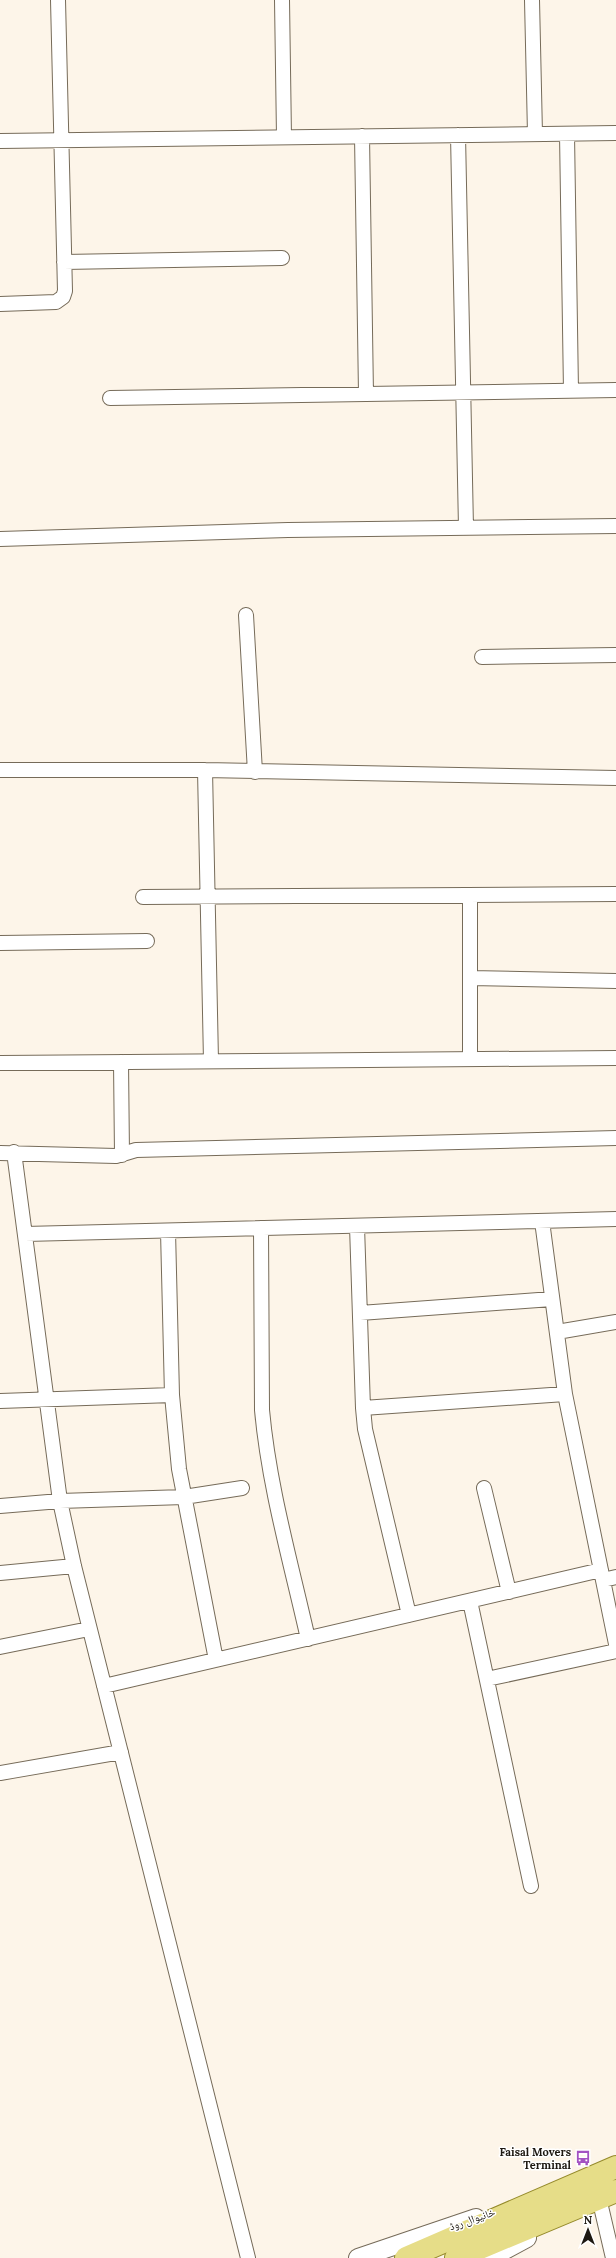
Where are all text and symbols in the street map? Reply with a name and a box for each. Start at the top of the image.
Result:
place label: Faisal Movers Terminal [500,2145,572,2172]
bus stop icon: Faisal Movers Terminal [574,2149,592,2167]
street label: خانیوال روڈ [447,2205,497,2233]
north arrow [568,2210,608,2250]
text: N [584,2213,593,2227]

